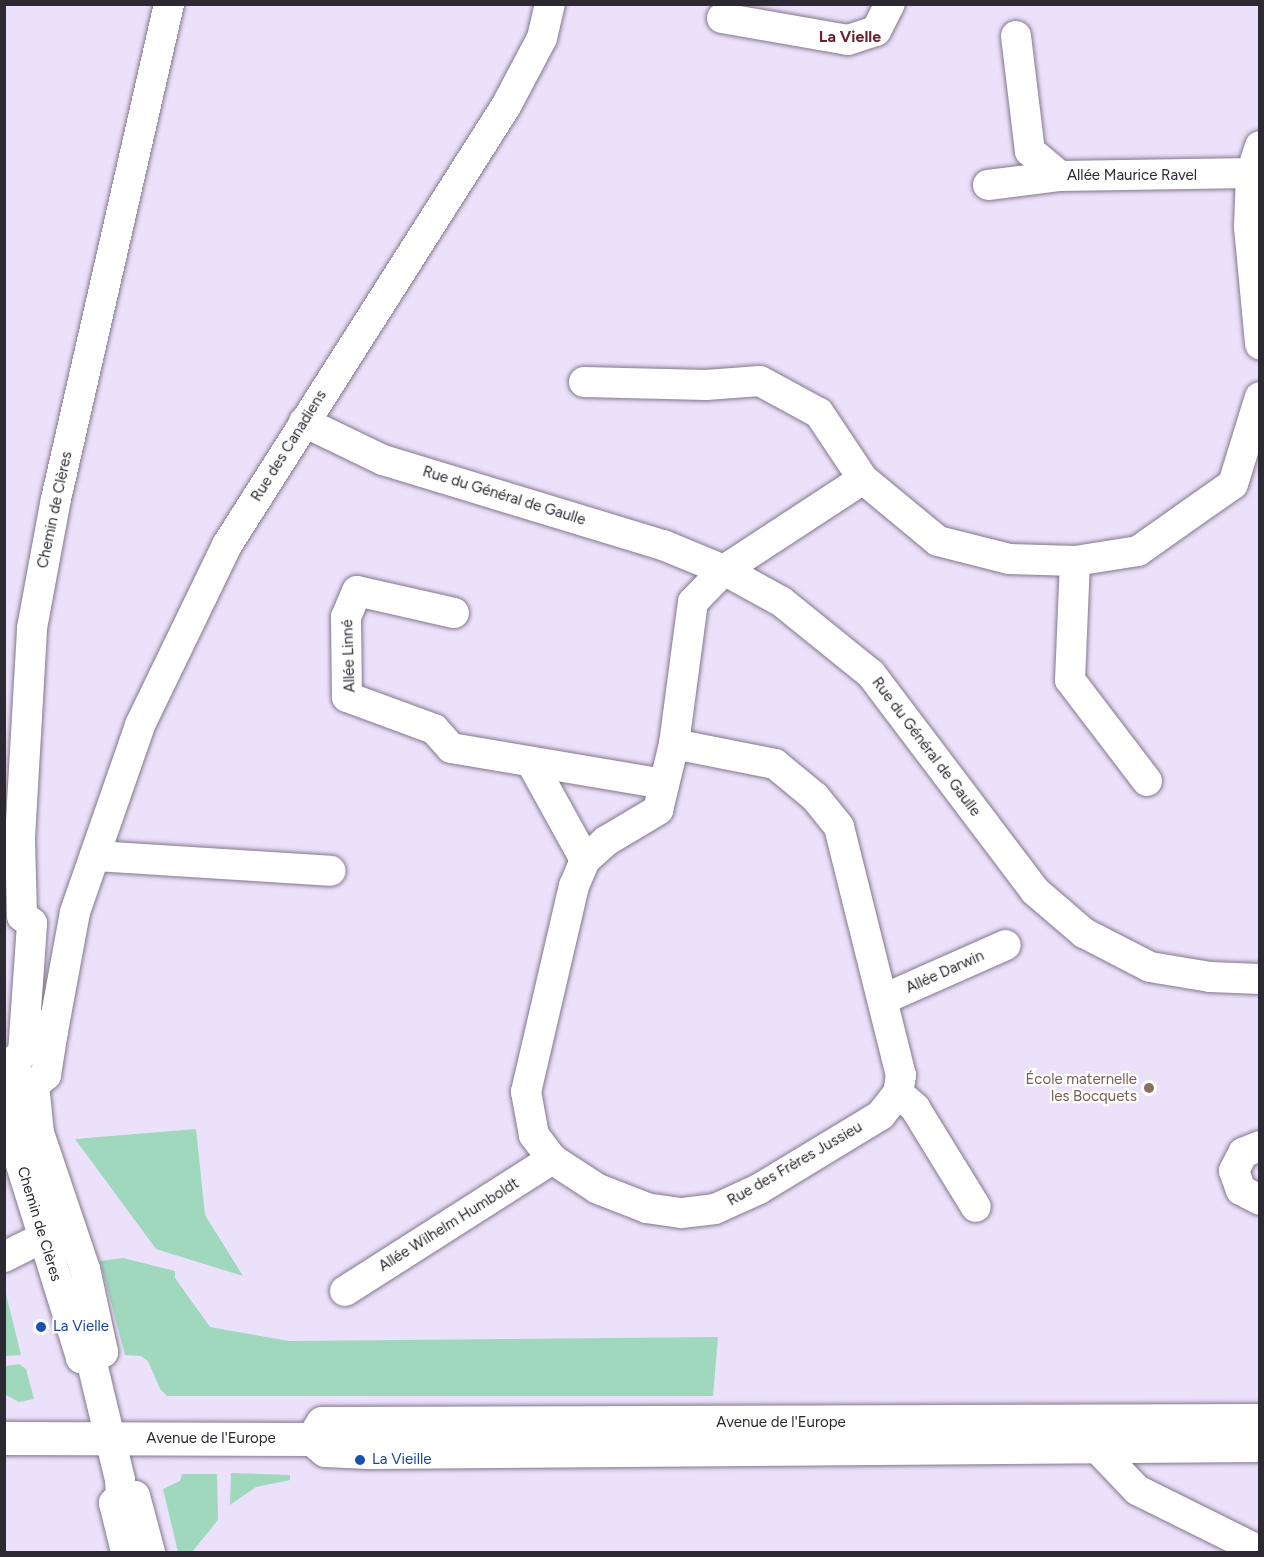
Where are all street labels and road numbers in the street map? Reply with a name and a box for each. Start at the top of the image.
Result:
street label: Allée Maurice Ravel [1067,167,1197,185]
street label: Rue des Canadiens [248,387,330,505]
street label: Chemin de Clères [34,450,76,570]
street label: Rue du Général de Gaulle [420,463,588,529]
street label: Allée Linné [339,619,359,693]
street label: Rue du Général de Gaulle [868,674,984,820]
street label: Allée Darwin [903,947,987,997]
street label: Rue des Frères Jussieu [724,1118,866,1210]
street label: Chemin de Clères [13,1164,65,1284]
street label: Allée Wilhelm Humboldt [376,1174,522,1276]
street label: Avenue de l'Europe [716,1414,846,1432]
street label: Avenue de l'Europe [146,1430,276,1448]

